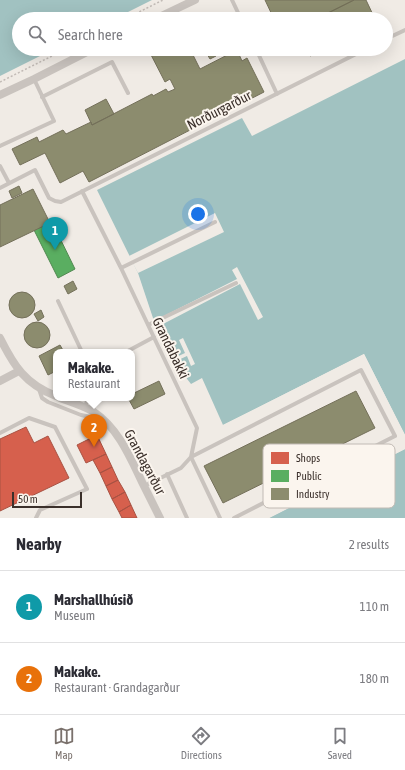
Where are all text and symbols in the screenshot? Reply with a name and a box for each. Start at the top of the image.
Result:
search box [12,12,393,56]
icon: search [26,23,48,45]
text: Search here [58,26,123,43]
street label: Norðurgarður [184,87,255,133]
your location [188,204,208,224]
pin: 1 [42,217,68,250]
street label: Grandabakki [149,315,193,381]
popup [53,349,135,401]
text: Makake. [68,359,114,376]
text: Restaurant [68,376,120,391]
pin: 2 [81,414,107,447]
street label: Grandagarður [121,427,169,498]
legend [263,444,395,508]
text: Shops [296,452,320,464]
text: Public [296,470,322,482]
text: Industry [296,488,330,500]
scale bar [12,490,82,509]
text: 50 m [18,493,38,505]
text: Nearby [16,534,62,554]
text: 2 results [349,537,389,552]
text: Marshallhúsið [54,591,133,608]
text: 1 [26,599,32,614]
text: 110 m [360,599,389,614]
text: Museum [54,608,95,623]
text: Makake. [54,663,100,680]
text: 2 [26,671,32,686]
text: 180 m [360,671,389,686]
text: Restaurant · Grandagarður [54,680,180,695]
tab: Map [53,725,75,761]
tab: Directions [181,725,222,761]
tab: Saved [328,725,352,761]

